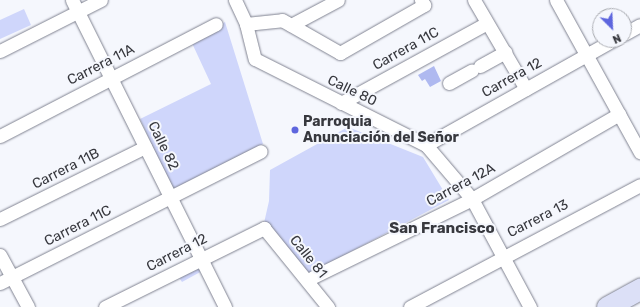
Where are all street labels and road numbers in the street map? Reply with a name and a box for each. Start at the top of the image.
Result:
street label: Carrera 11C [370,24,442,74]
street label: Carrera 11A [65,41,137,89]
street label: Carrera 12 [479,55,545,101]
street label: Calle 80 [325,72,379,110]
street label: Calle 82 [144,119,182,173]
street label: Carrera 11B [30,145,102,193]
street label: Carrera 12A [424,160,498,210]
street label: Carrera 13 [505,196,571,242]
street label: Carrera 11C [42,202,114,250]
street label: Carrera 12 [144,231,210,275]
street label: Calle 81 [286,232,330,282]

